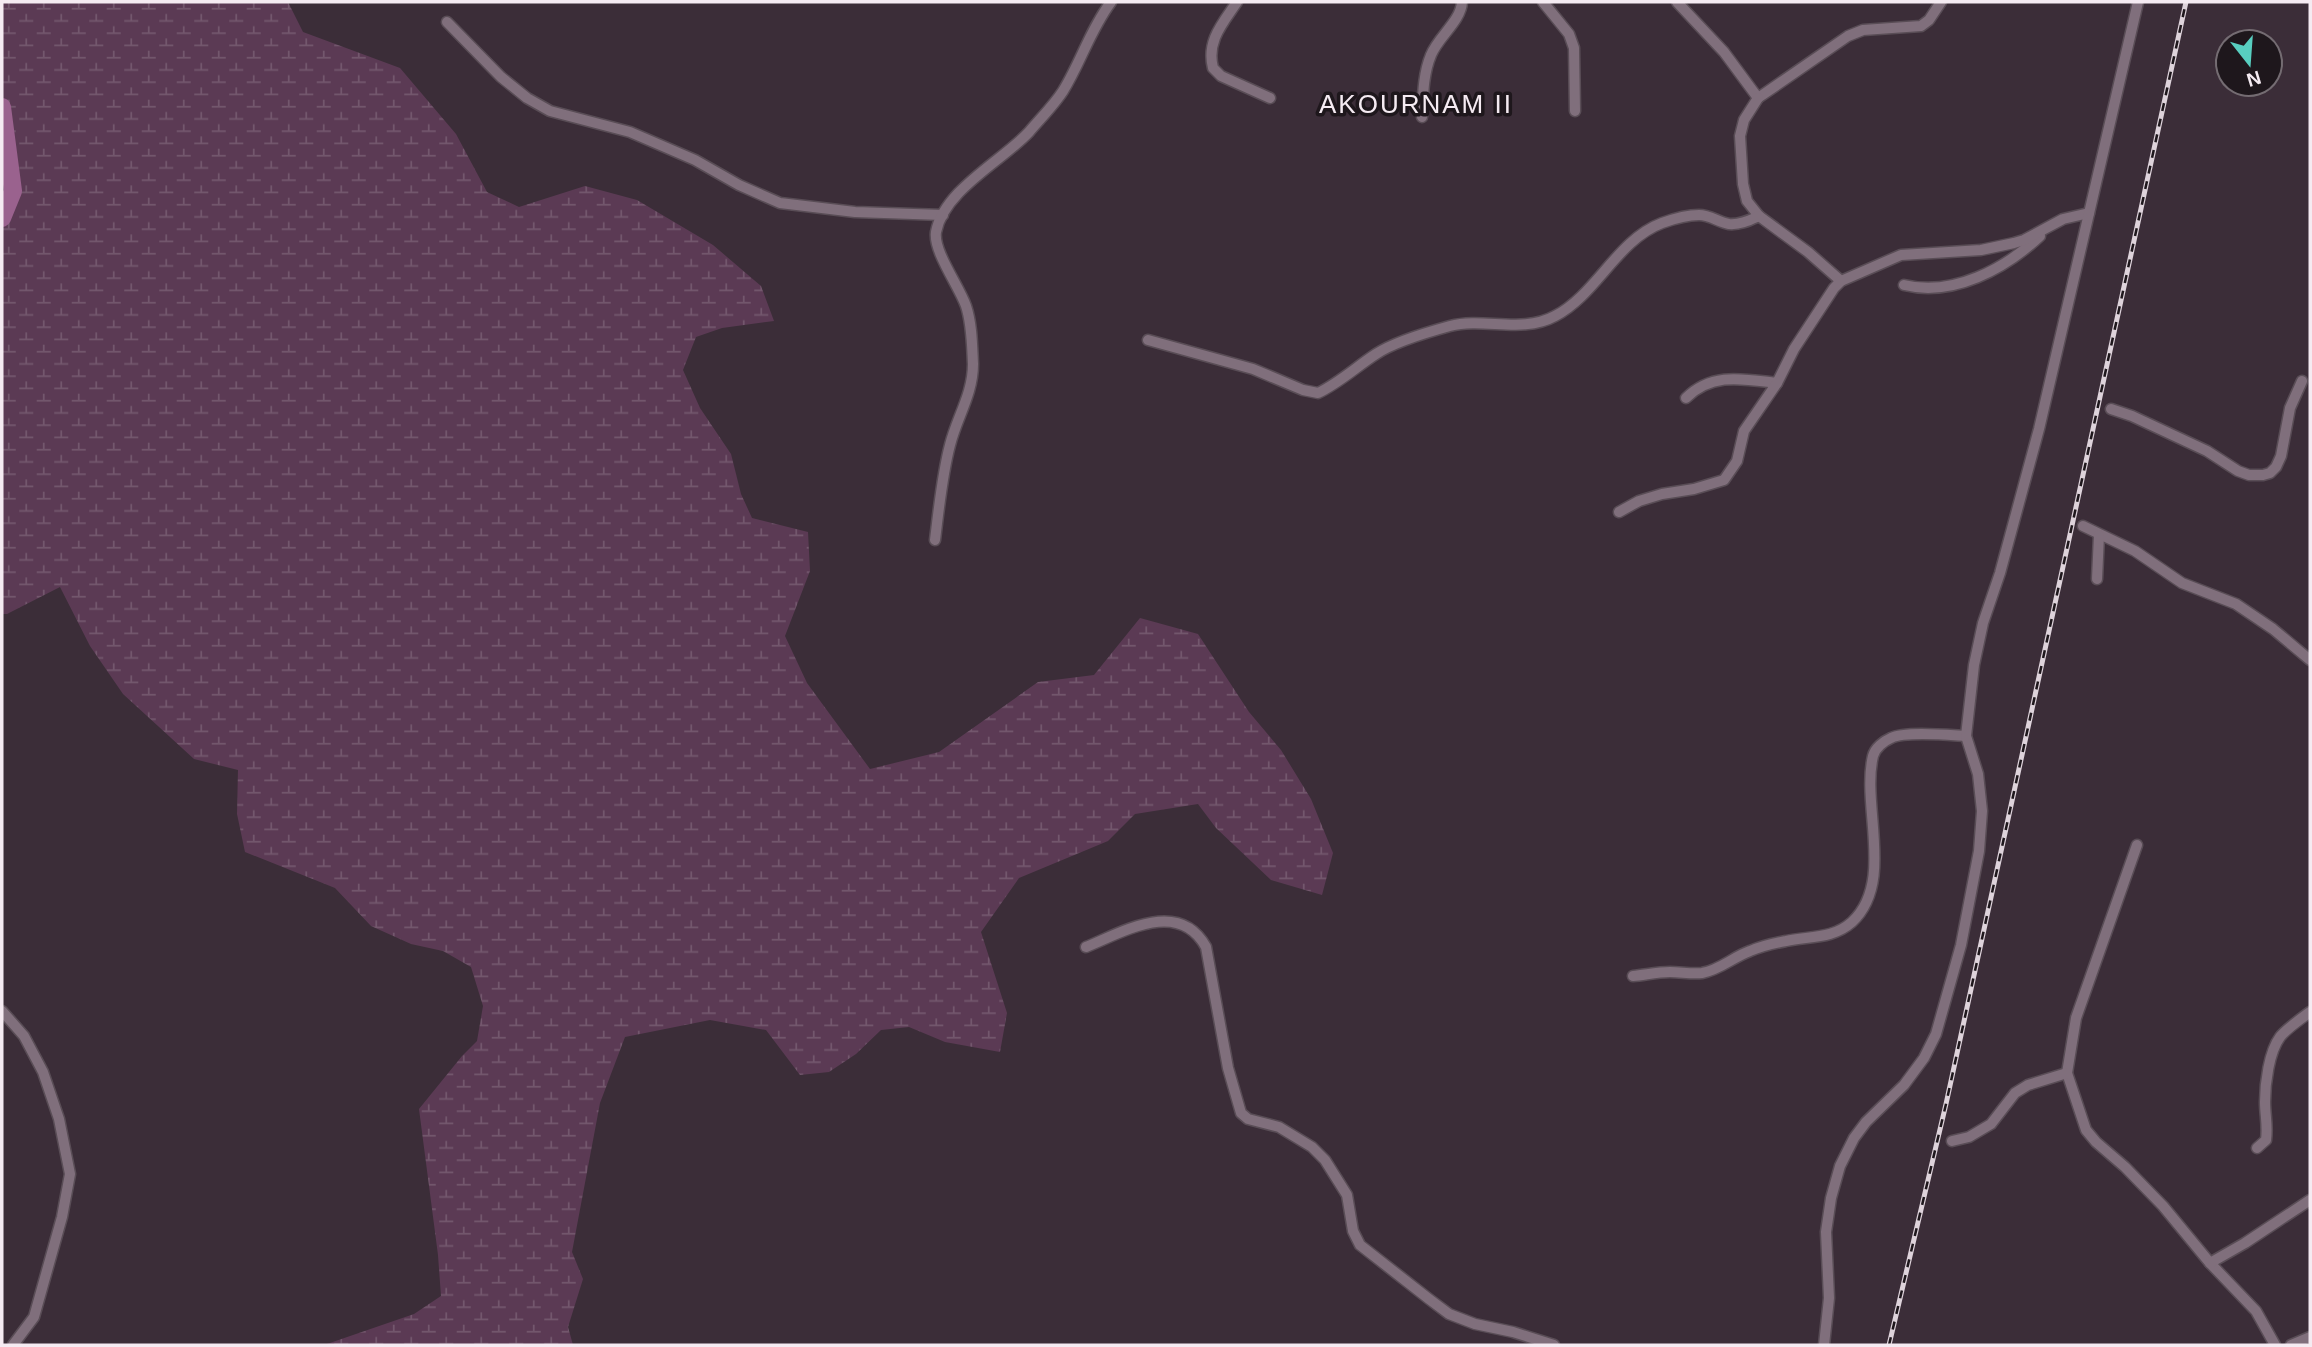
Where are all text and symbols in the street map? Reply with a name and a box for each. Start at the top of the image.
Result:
north arrow [2214,28,2284,98]
text: N [2244,67,2263,91]
district label: AKOURNAM II [1319,89,1513,119]

